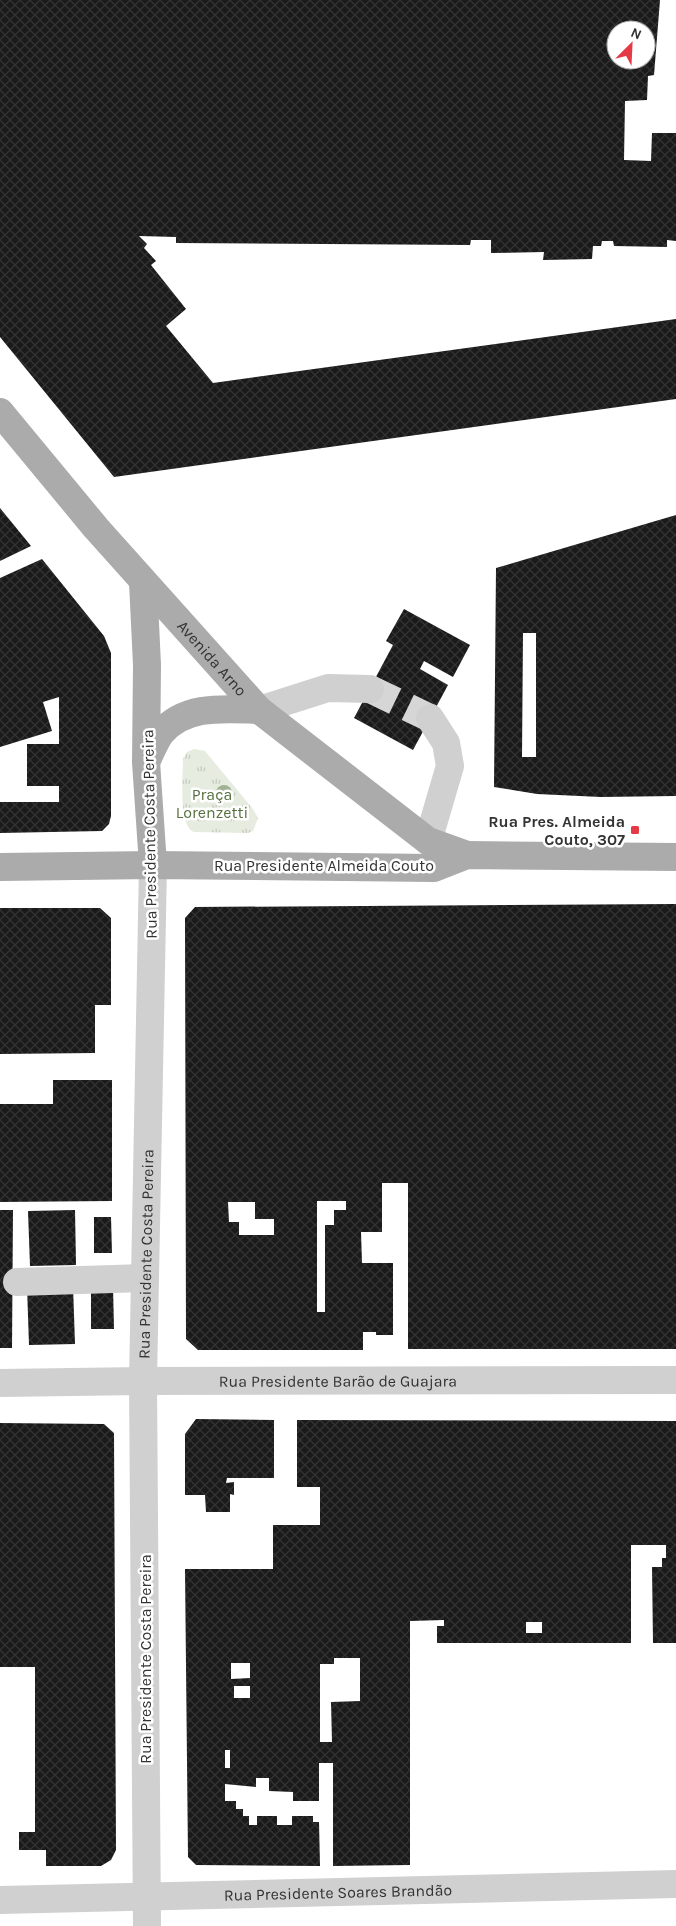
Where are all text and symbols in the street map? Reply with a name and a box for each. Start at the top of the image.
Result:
north arrow [606,20,656,70]
text: N [628,24,644,43]
street label: Avenida Arno [173,617,251,700]
street label: Rua Presidente Costa Pereira [138,729,161,939]
park label: Praça Lorenzetti [176,785,248,822]
place label: Rua Pres. Almeida Couto, 307 [488,812,625,849]
marker: Rua Pres. Almeida Couto, 307 [629,824,641,836]
street label: Rua Presidente Almeida Couto [214,856,434,875]
street label: Rua Presidente Costa Pereira [134,1149,157,1359]
street label: Rua Presidente Barão de Guajara [219,1371,457,1391]
street label: Rua Presidente Costa Pereira [136,1554,155,1764]
street label: Rua Presidente Soares Brandão [224,1880,452,1905]

